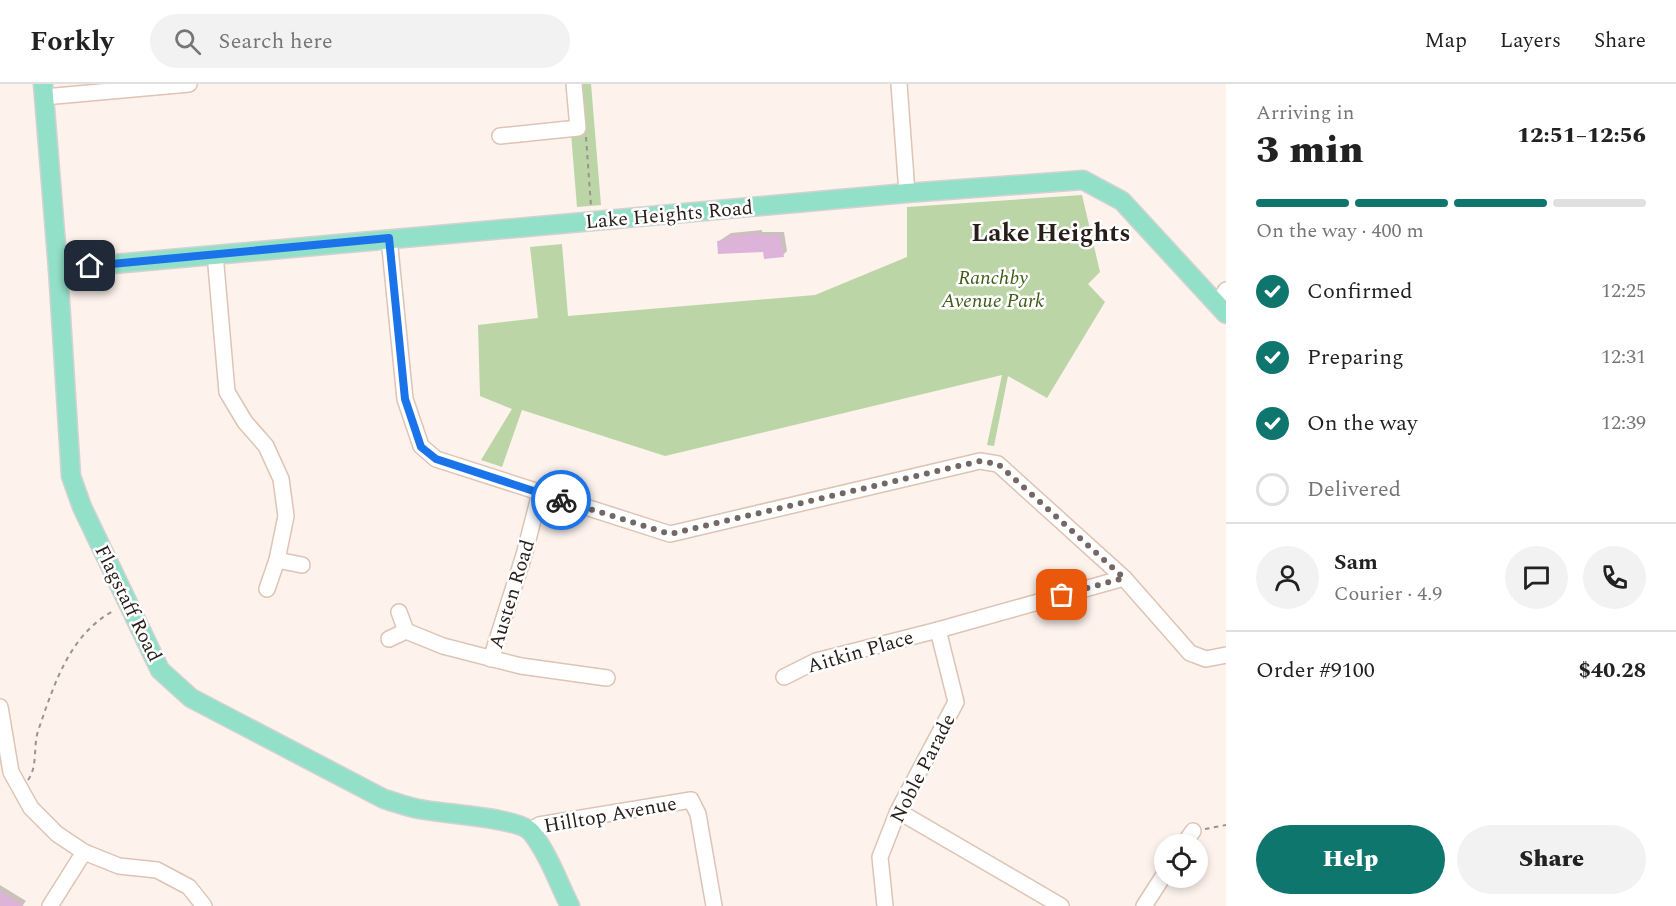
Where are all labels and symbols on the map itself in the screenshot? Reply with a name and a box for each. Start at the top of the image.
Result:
street label: Lake Heights Road [584,193,754,237]
district label: Lake Heights [971,213,1131,253]
pin [64,240,115,291]
park label: Ranchby Avenue Park [941,263,1045,316]
courier [531,470,591,530]
street label: Austen Road [481,536,543,653]
street label: Flagstaff Road [87,540,169,667]
pin [1036,569,1087,620]
street label: Aitkin Place [803,622,917,681]
street label: Noble Parade [882,708,963,828]
street label: Hilltop Avenue [541,789,679,841]

